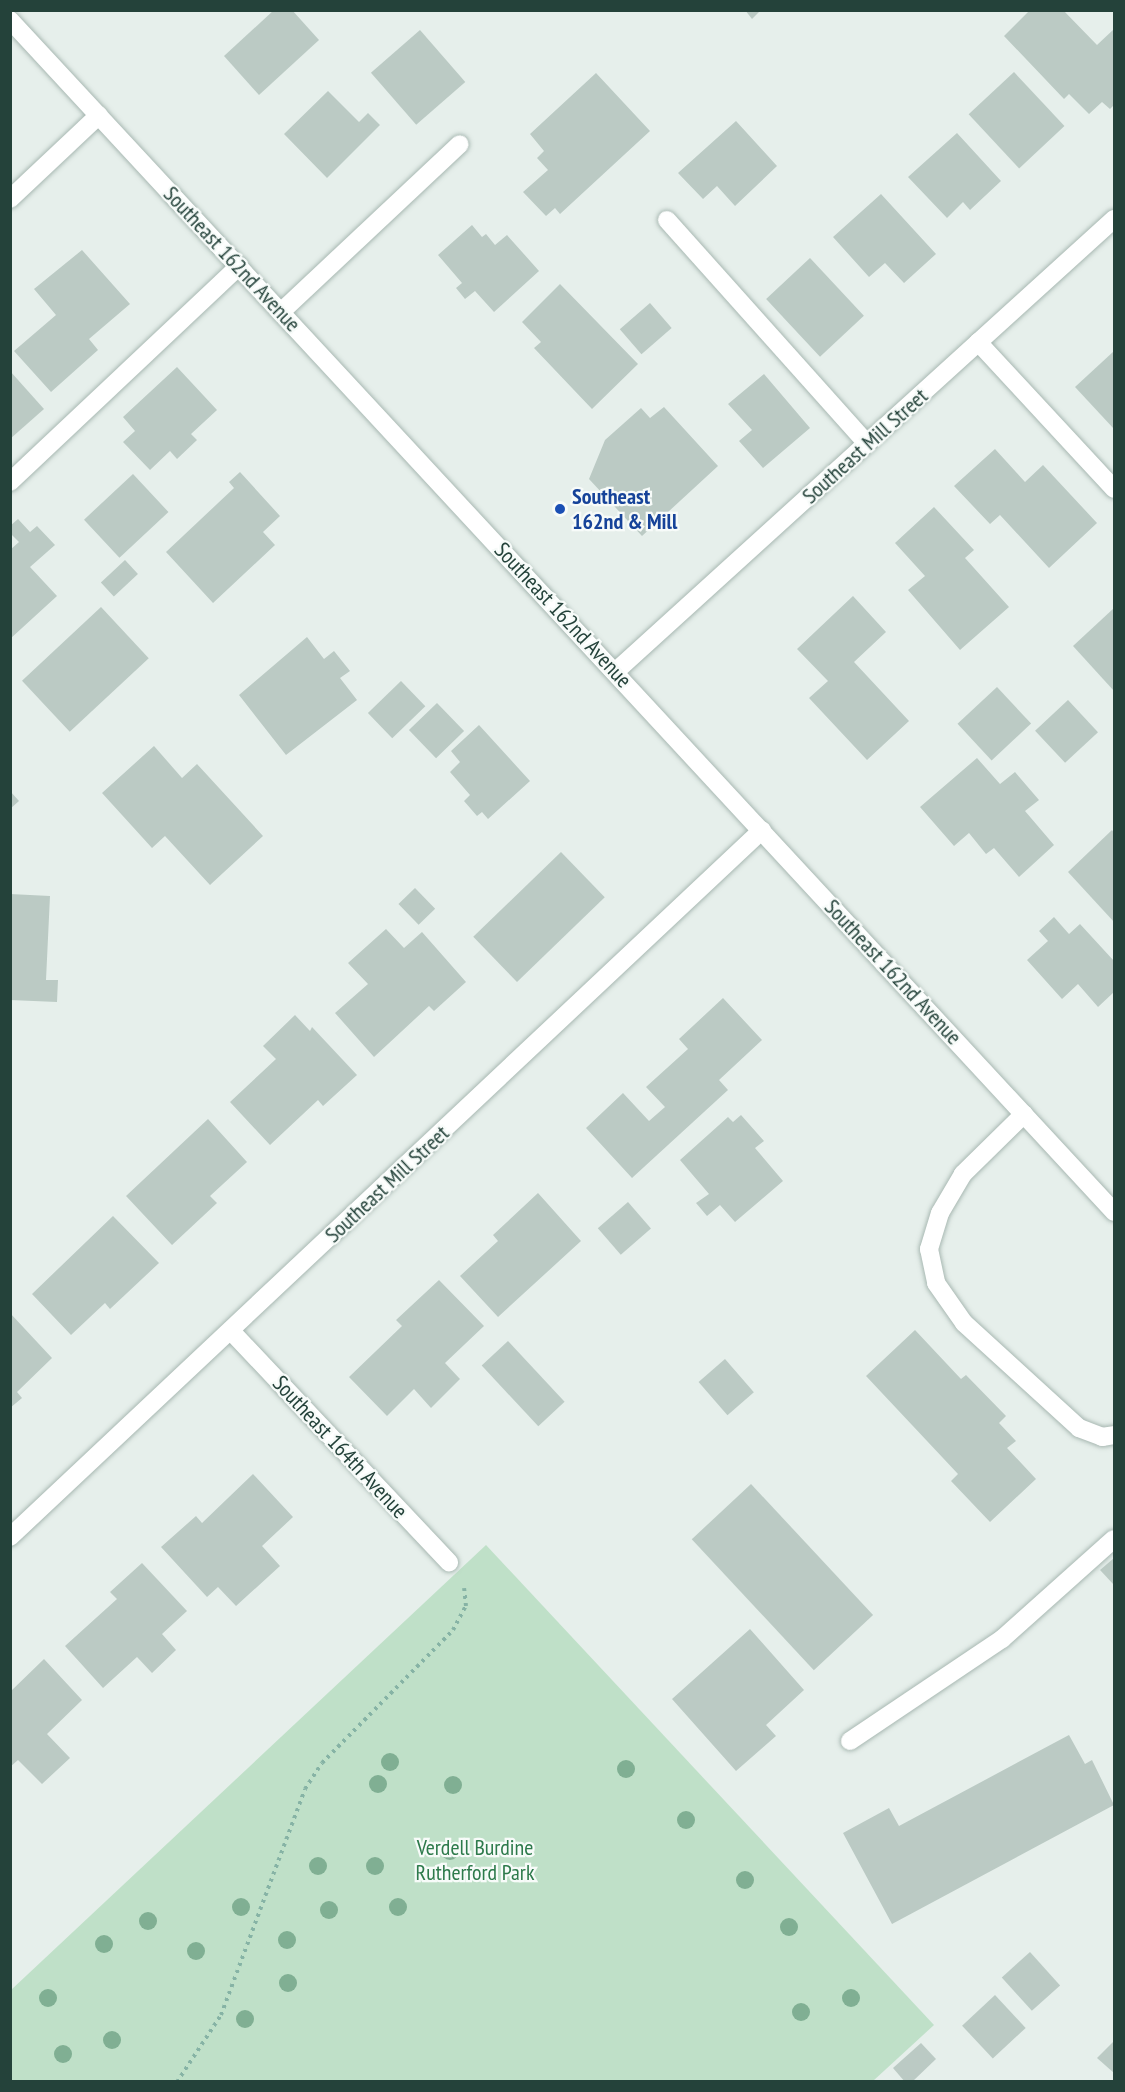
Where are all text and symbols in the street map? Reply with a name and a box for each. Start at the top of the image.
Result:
street label: Southeast 162nd Avenue [158,181,306,337]
street label: Southeast Mill Street [797,383,933,509]
place label: Southeast 162nd & Mill [572,483,677,534]
marker: Southeast 162nd & Mill [553,502,567,516]
street label: Southeast 162nd Avenue [489,537,637,693]
street label: Southeast 162nd Avenue [819,894,967,1050]
street label: Southeast Mill Street [320,1120,454,1248]
street label: Southeast 164th Avenue [267,1370,413,1524]
park label: Verdell Burdine Rutherford Park [416,1834,534,1886]

